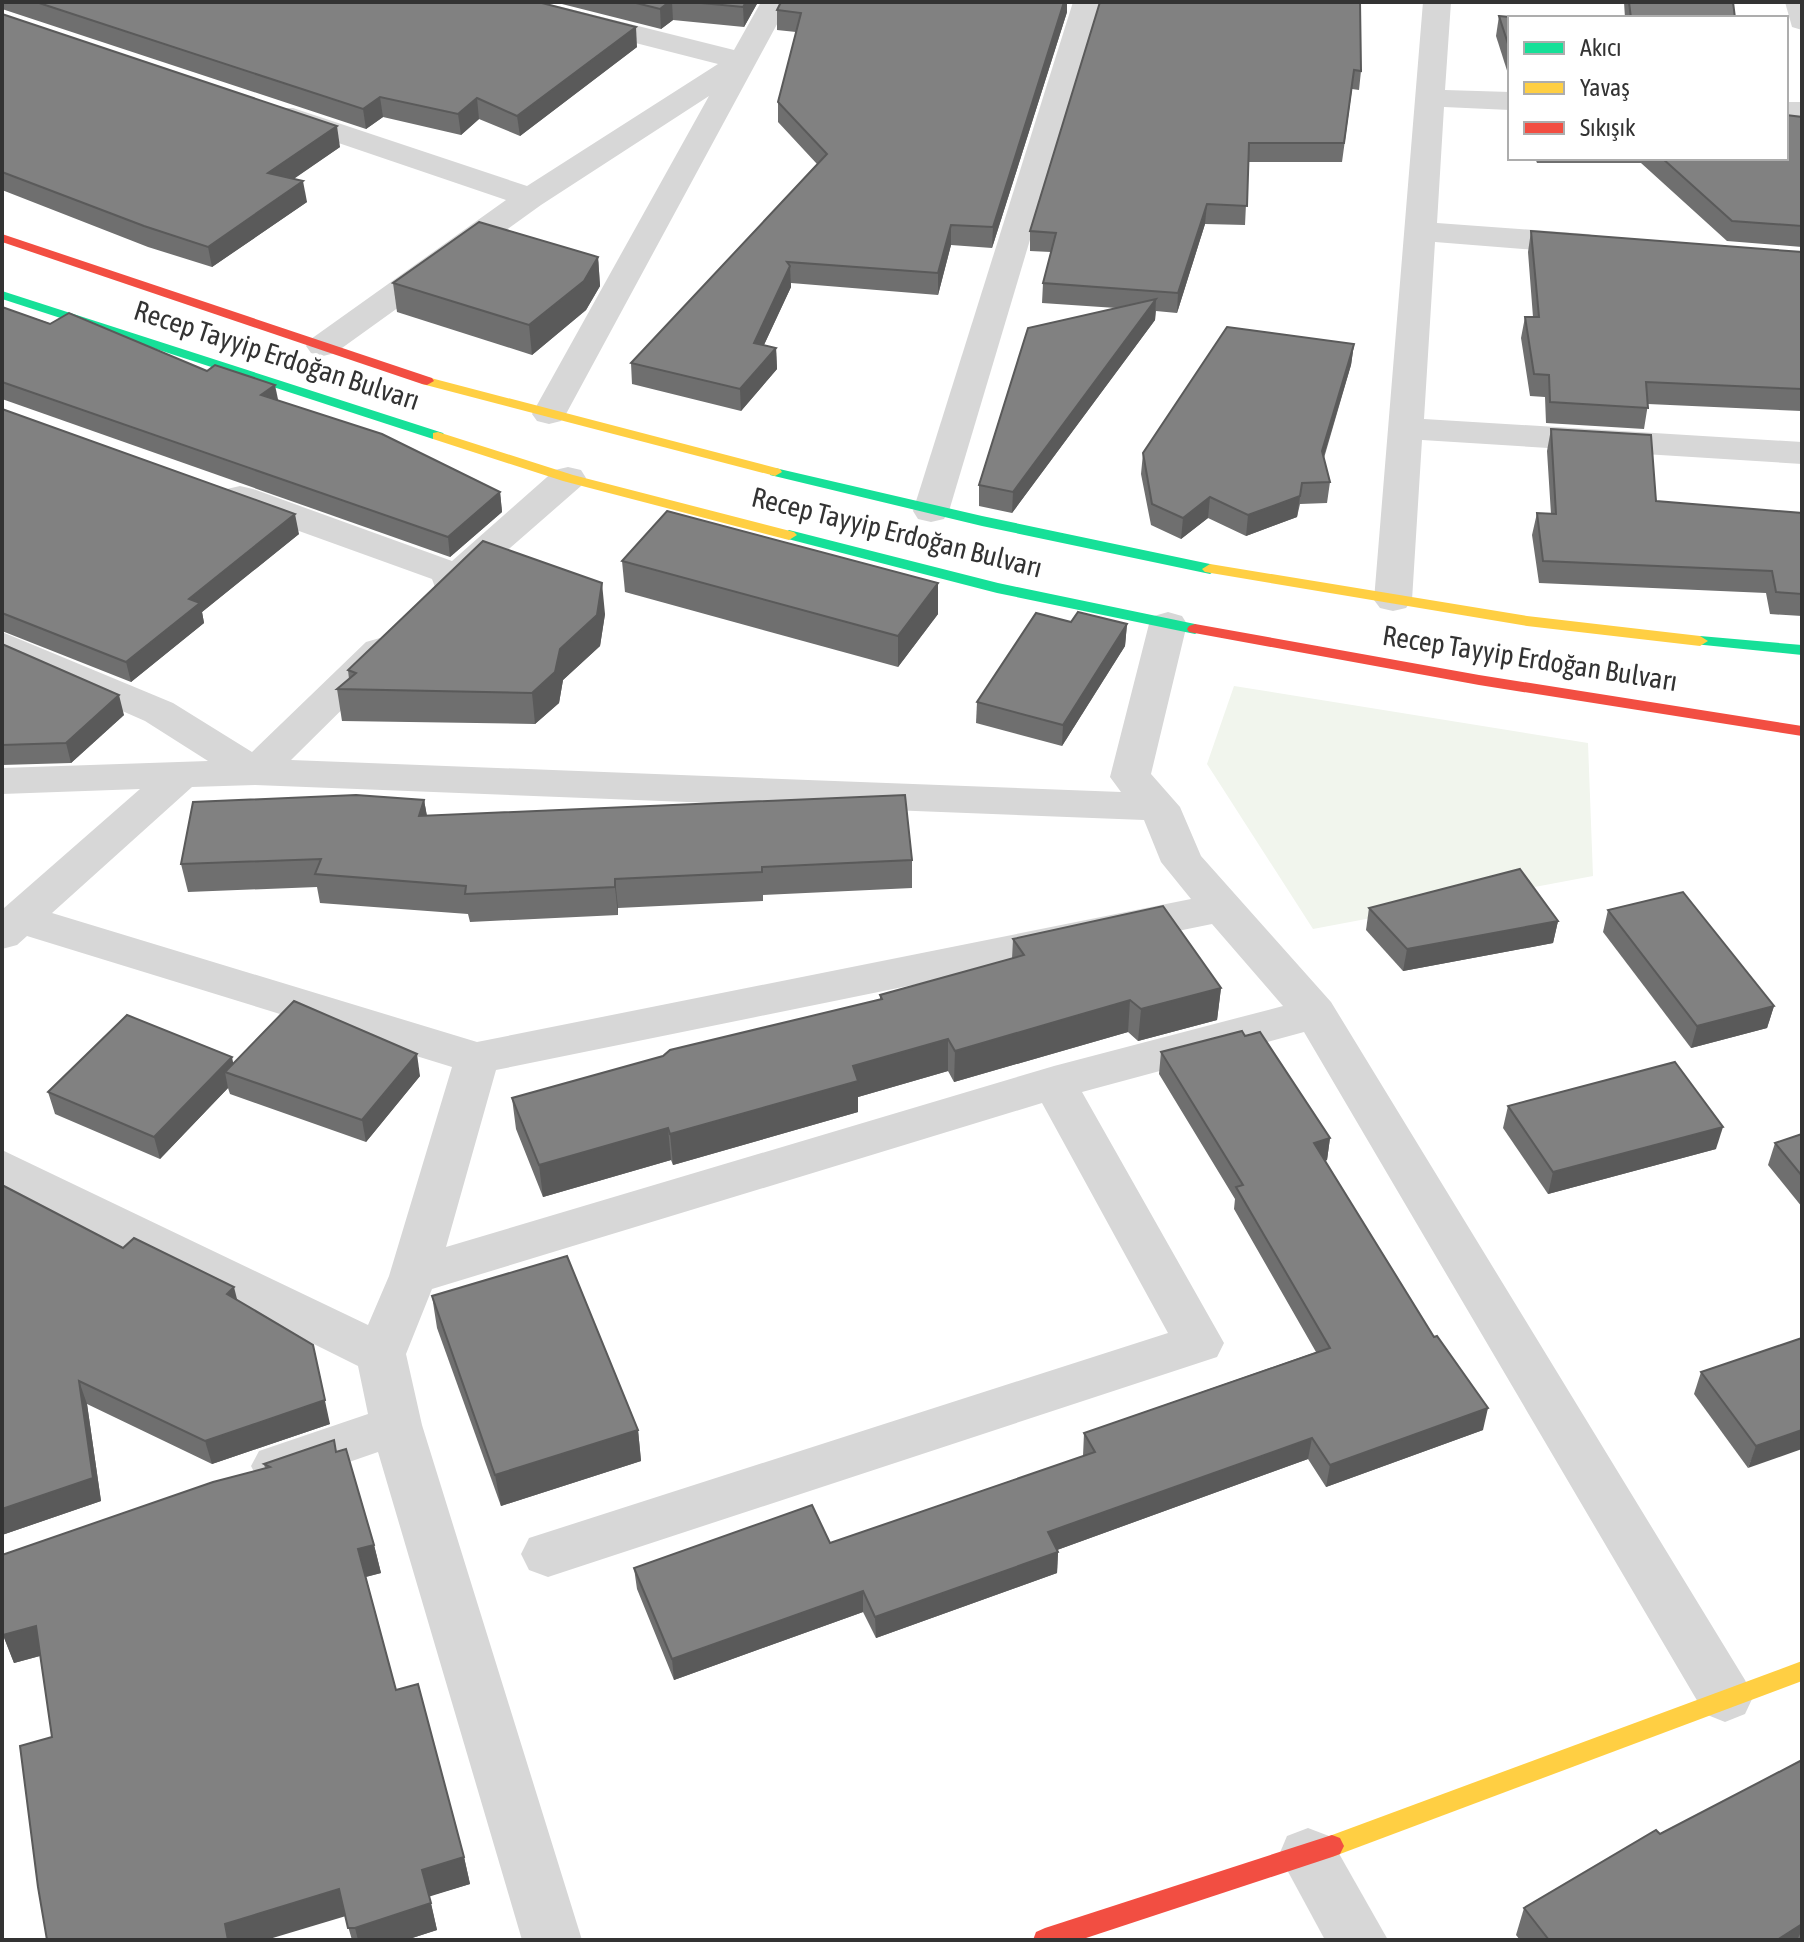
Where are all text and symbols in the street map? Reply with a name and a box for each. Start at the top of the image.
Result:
legend [1508,16,1788,160]
text: Akıcı [1580,34,1622,61]
text: Yavaş [1580,74,1630,101]
text: Sıkışık [1580,114,1636,141]
street label: Recep Tayyip Erdoğan Bulvarı [130,294,424,416]
street label: Recep Tayyip Erdoğan Bulvarı [748,480,1046,584]
street label: Recep Tayyip Erdoğan Bulvarı [1380,619,1680,697]

